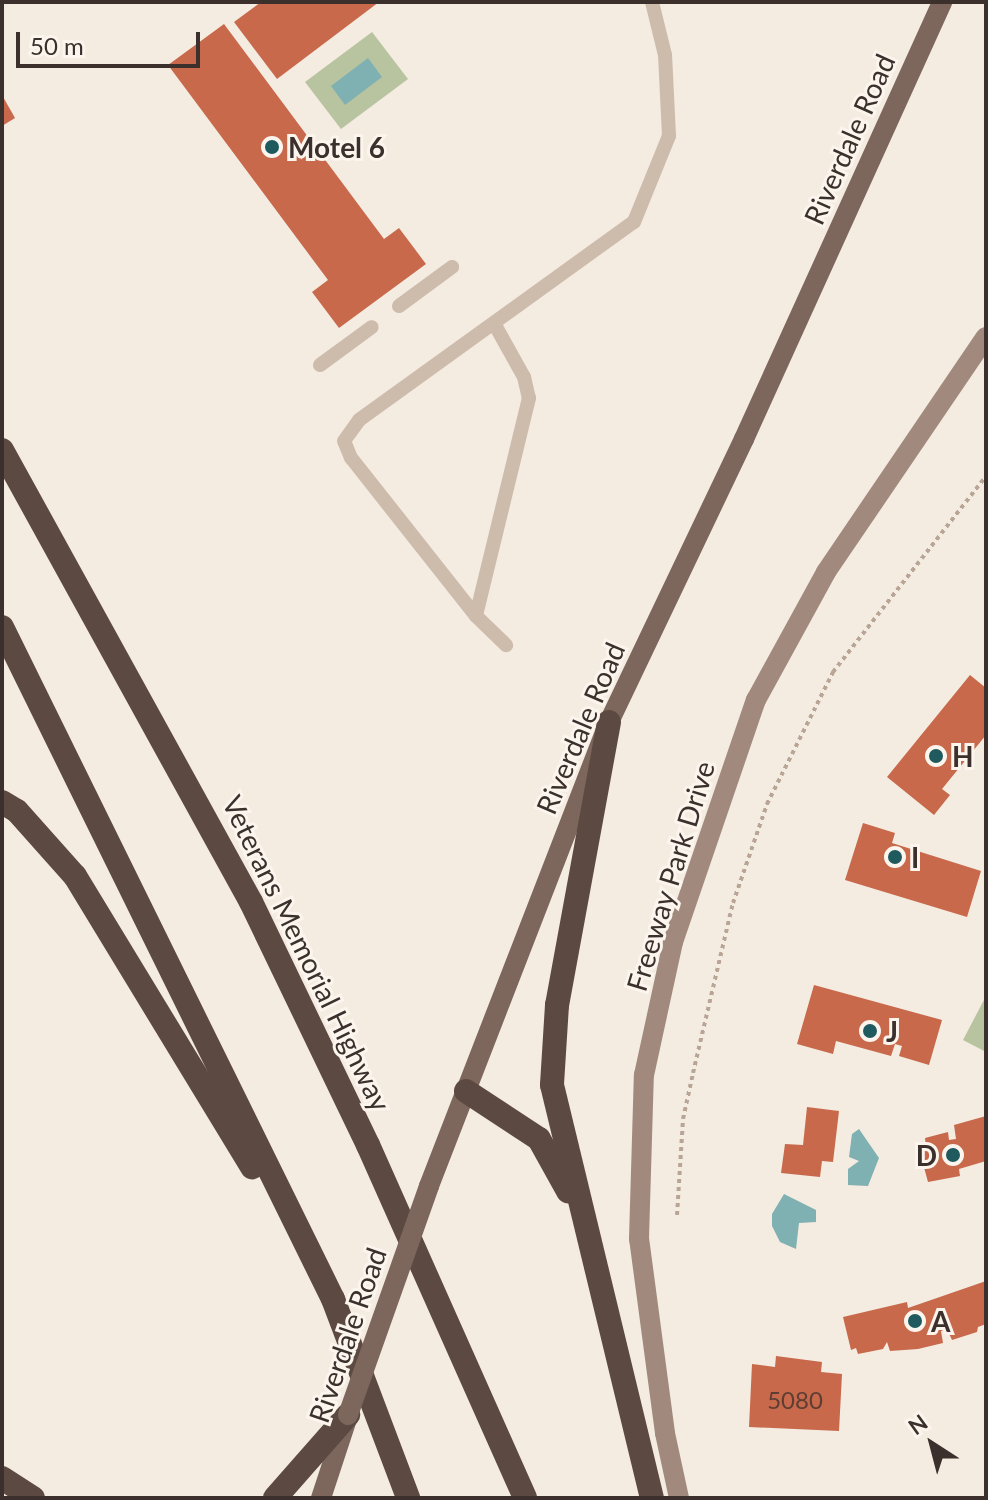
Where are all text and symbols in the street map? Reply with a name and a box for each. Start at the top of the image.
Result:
scale bar [20,16,204,66]
text: 50 m [30,31,84,60]
street label: Riverdale Road [796,49,902,229]
place label: Motel 6 [288,130,385,164]
marker: Motel 6 [263,138,281,156]
street label: Riverdale Road [529,637,631,819]
place label: H [952,739,974,773]
marker: H [927,747,945,765]
street label: Freeway Park Drive [619,757,721,995]
street label: Veterans Memorial Highway [216,790,398,1116]
place label: I [911,840,919,874]
marker: I [886,848,904,866]
place label: J [886,1014,898,1048]
marker: J [861,1022,879,1040]
place label: D [916,1138,937,1172]
marker: D [944,1146,962,1164]
street label: Riverdale Road [301,1243,393,1427]
place label: A [931,1304,950,1338]
marker: A [906,1312,924,1330]
house number: 5080 [767,1386,823,1414]
north arrow [892,1404,972,1484]
text: N [903,1408,932,1440]

